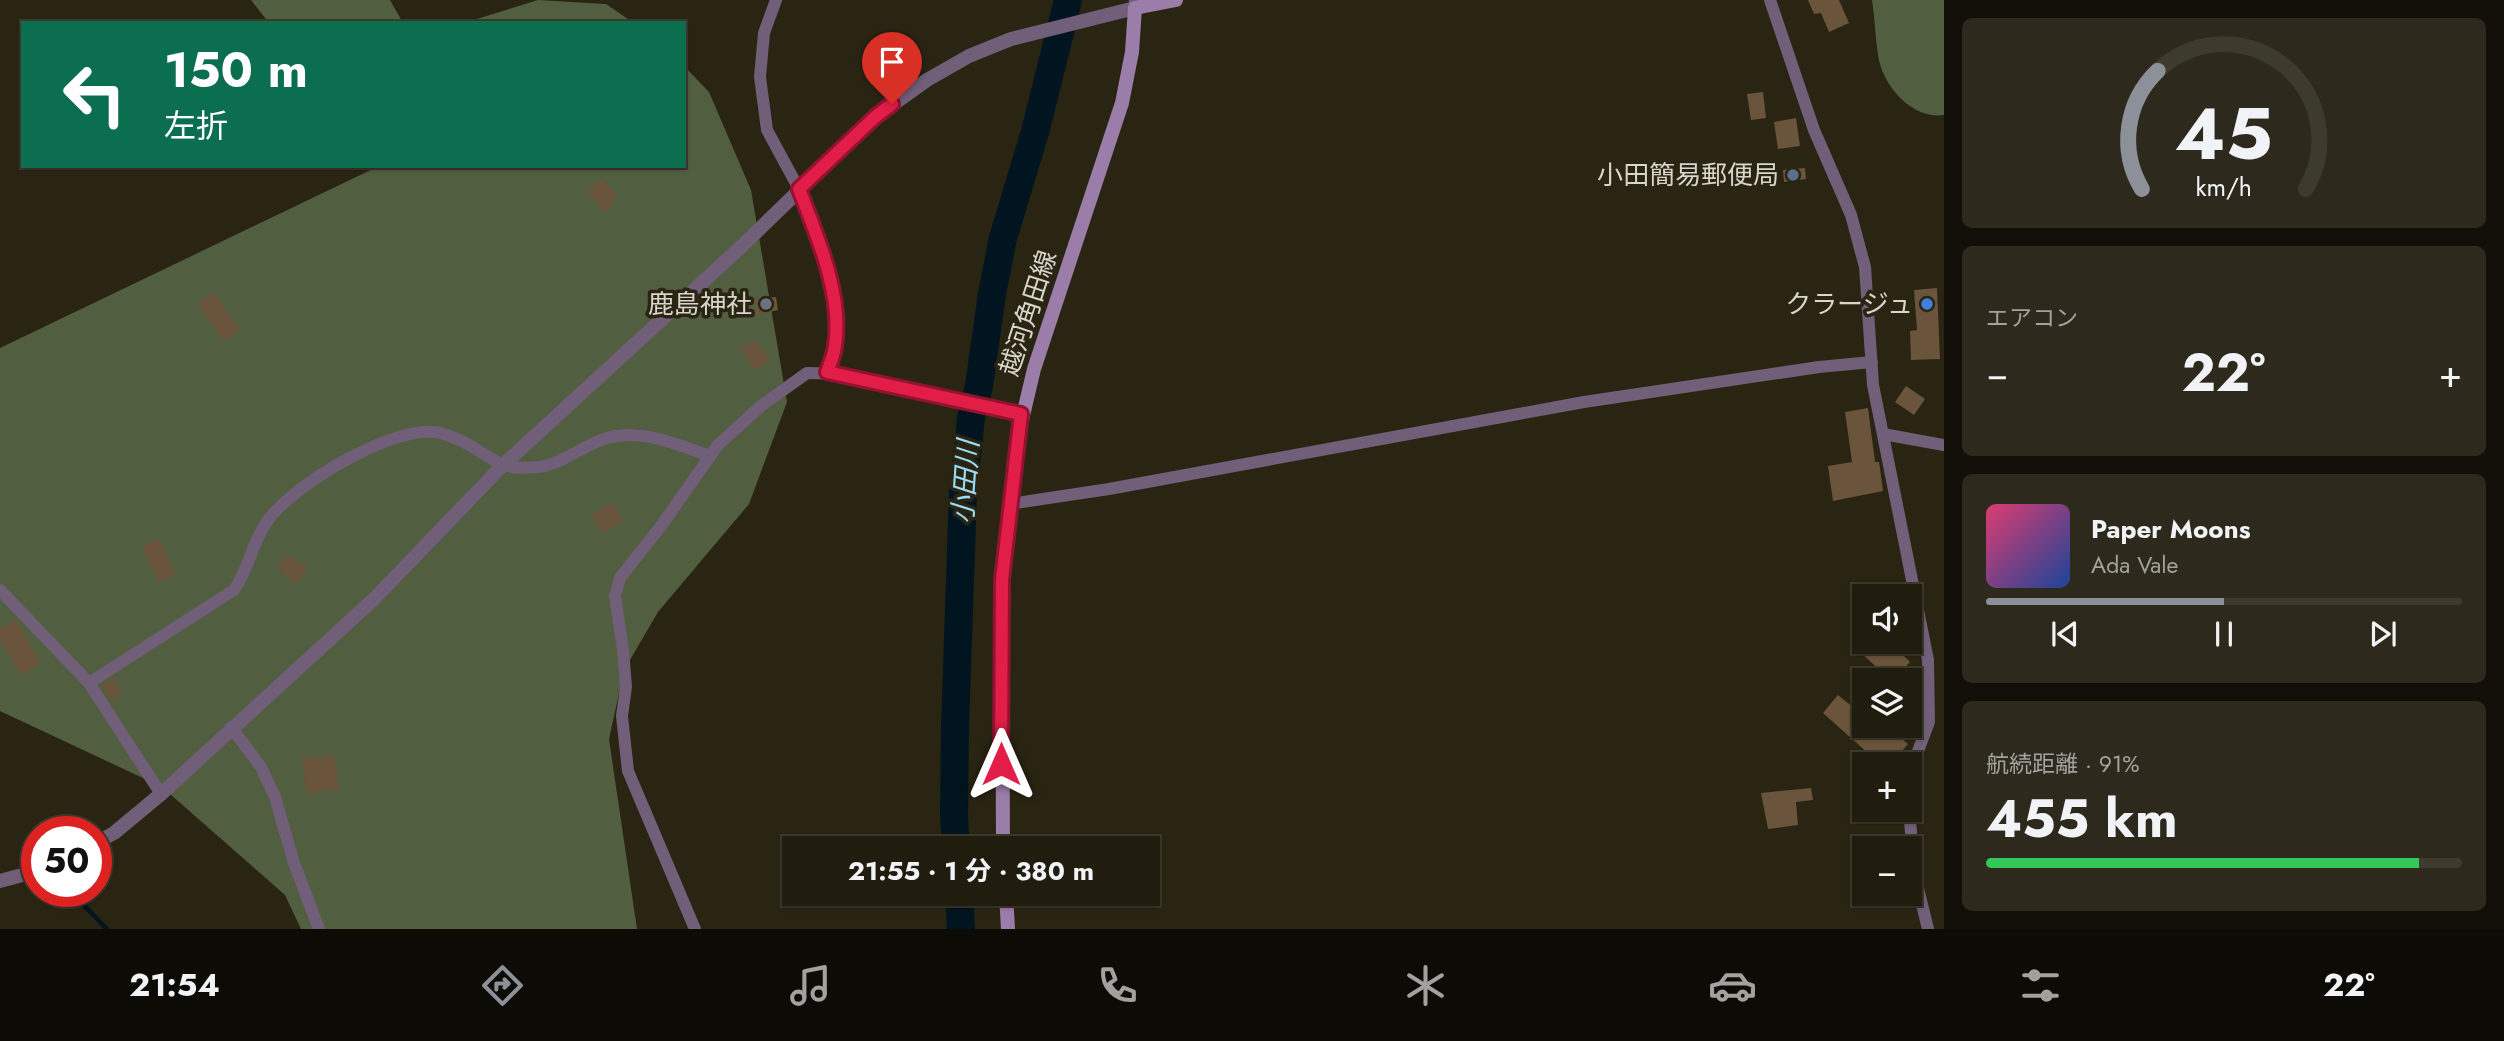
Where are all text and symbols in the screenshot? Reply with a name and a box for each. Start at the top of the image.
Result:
pin [862,32,922,104]
text: 150 m [164,35,308,105]
icon: arrive [873,43,911,81]
icon: left [49,49,140,140]
text: 45 [2175,81,2273,186]
text: 左折 [164,103,228,149]
place label: 小田簡易郵便局 [1597,156,1779,194]
marker: 小田簡易郵便局 [1785,167,1801,183]
text: km/h [2196,169,2252,205]
street label: 越河角田線 [990,245,1066,381]
place label: 鹿島神社 [648,285,752,323]
place label: クラージュ [1785,285,1913,323]
marker: 鹿島神社 [758,296,774,312]
marker: クラージュ [1919,296,1935,312]
text: エアコン [1986,301,2078,335]
text: 22° [2182,335,2265,411]
text: − [1986,346,2008,401]
text: + [2439,346,2462,401]
water label: 小田川 [942,436,989,525]
text: Paper Moons [2091,510,2251,548]
text: Ada Vale [2091,548,2178,582]
map controls [1852,584,1922,906]
button: sound [1852,584,1922,654]
icon: previous [2046,615,2084,653]
icon: pause [2205,615,2243,653]
icon: next [2364,615,2402,653]
button: layers [1852,668,1922,738]
position arrow [964,727,1038,801]
text: 航続距離 · 91% [1986,747,2140,781]
button: + [1852,752,1922,822]
text: 455 km [1986,781,2178,857]
speed limit sign: 50 [21,816,112,907]
button: − [1852,836,1922,906]
text: 21:55 · 1 分 · 380 m [848,852,1094,890]
icon: directions [478,961,527,1010]
icon: music [786,961,835,1010]
icon: phone [1093,961,1142,1010]
icon: climate [1401,961,1450,1010]
icon: car [1708,961,1757,1010]
icon: filters [2016,961,2065,1010]
text: 21:54 [129,962,220,1008]
text: 22° [2323,962,2375,1008]

